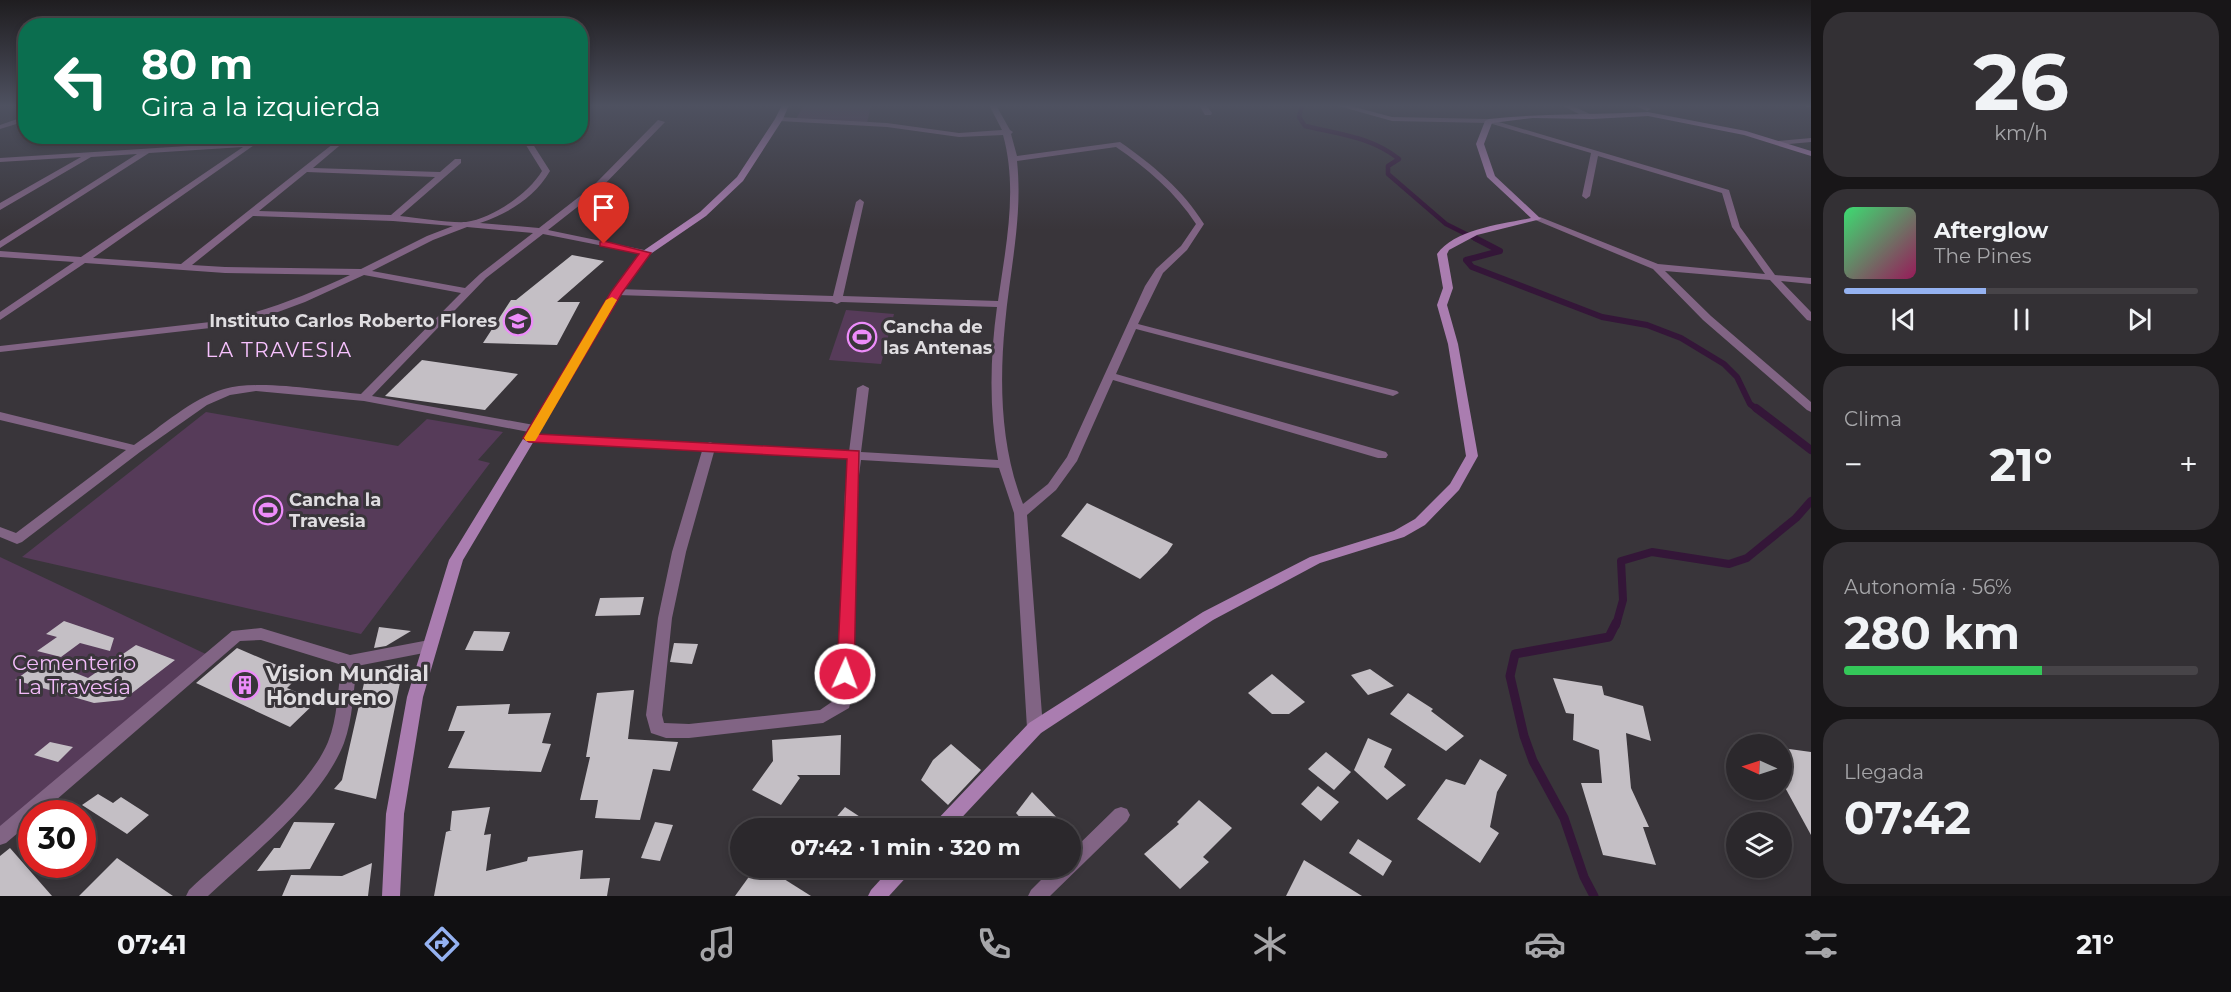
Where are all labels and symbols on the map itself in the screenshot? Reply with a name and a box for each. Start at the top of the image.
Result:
pin [578,182,629,244]
school or university icon: Instituto Carlos Roberto Flores [502,305,534,337]
place label: Instituto Carlos Roberto Flores [209,310,497,332]
place label: Cancha de las Antenas [883,316,993,359]
sports icon: Cancha de las Antenas [846,321,878,353]
district label: LA TRAVESIA [205,338,353,362]
place label: Cancha la Travesia [289,489,381,532]
sports icon: Cancha la Travesia [252,494,284,526]
position arrow [813,642,877,706]
park label: Cementerio La Travesía [12,650,136,699]
place label: Vision Mundial Hondureno [265,661,429,710]
building icon: Vision Mundial Hondureno [229,669,261,701]
north arrow [1726,734,1792,800]
speed limit sign: 30 [18,800,96,878]

